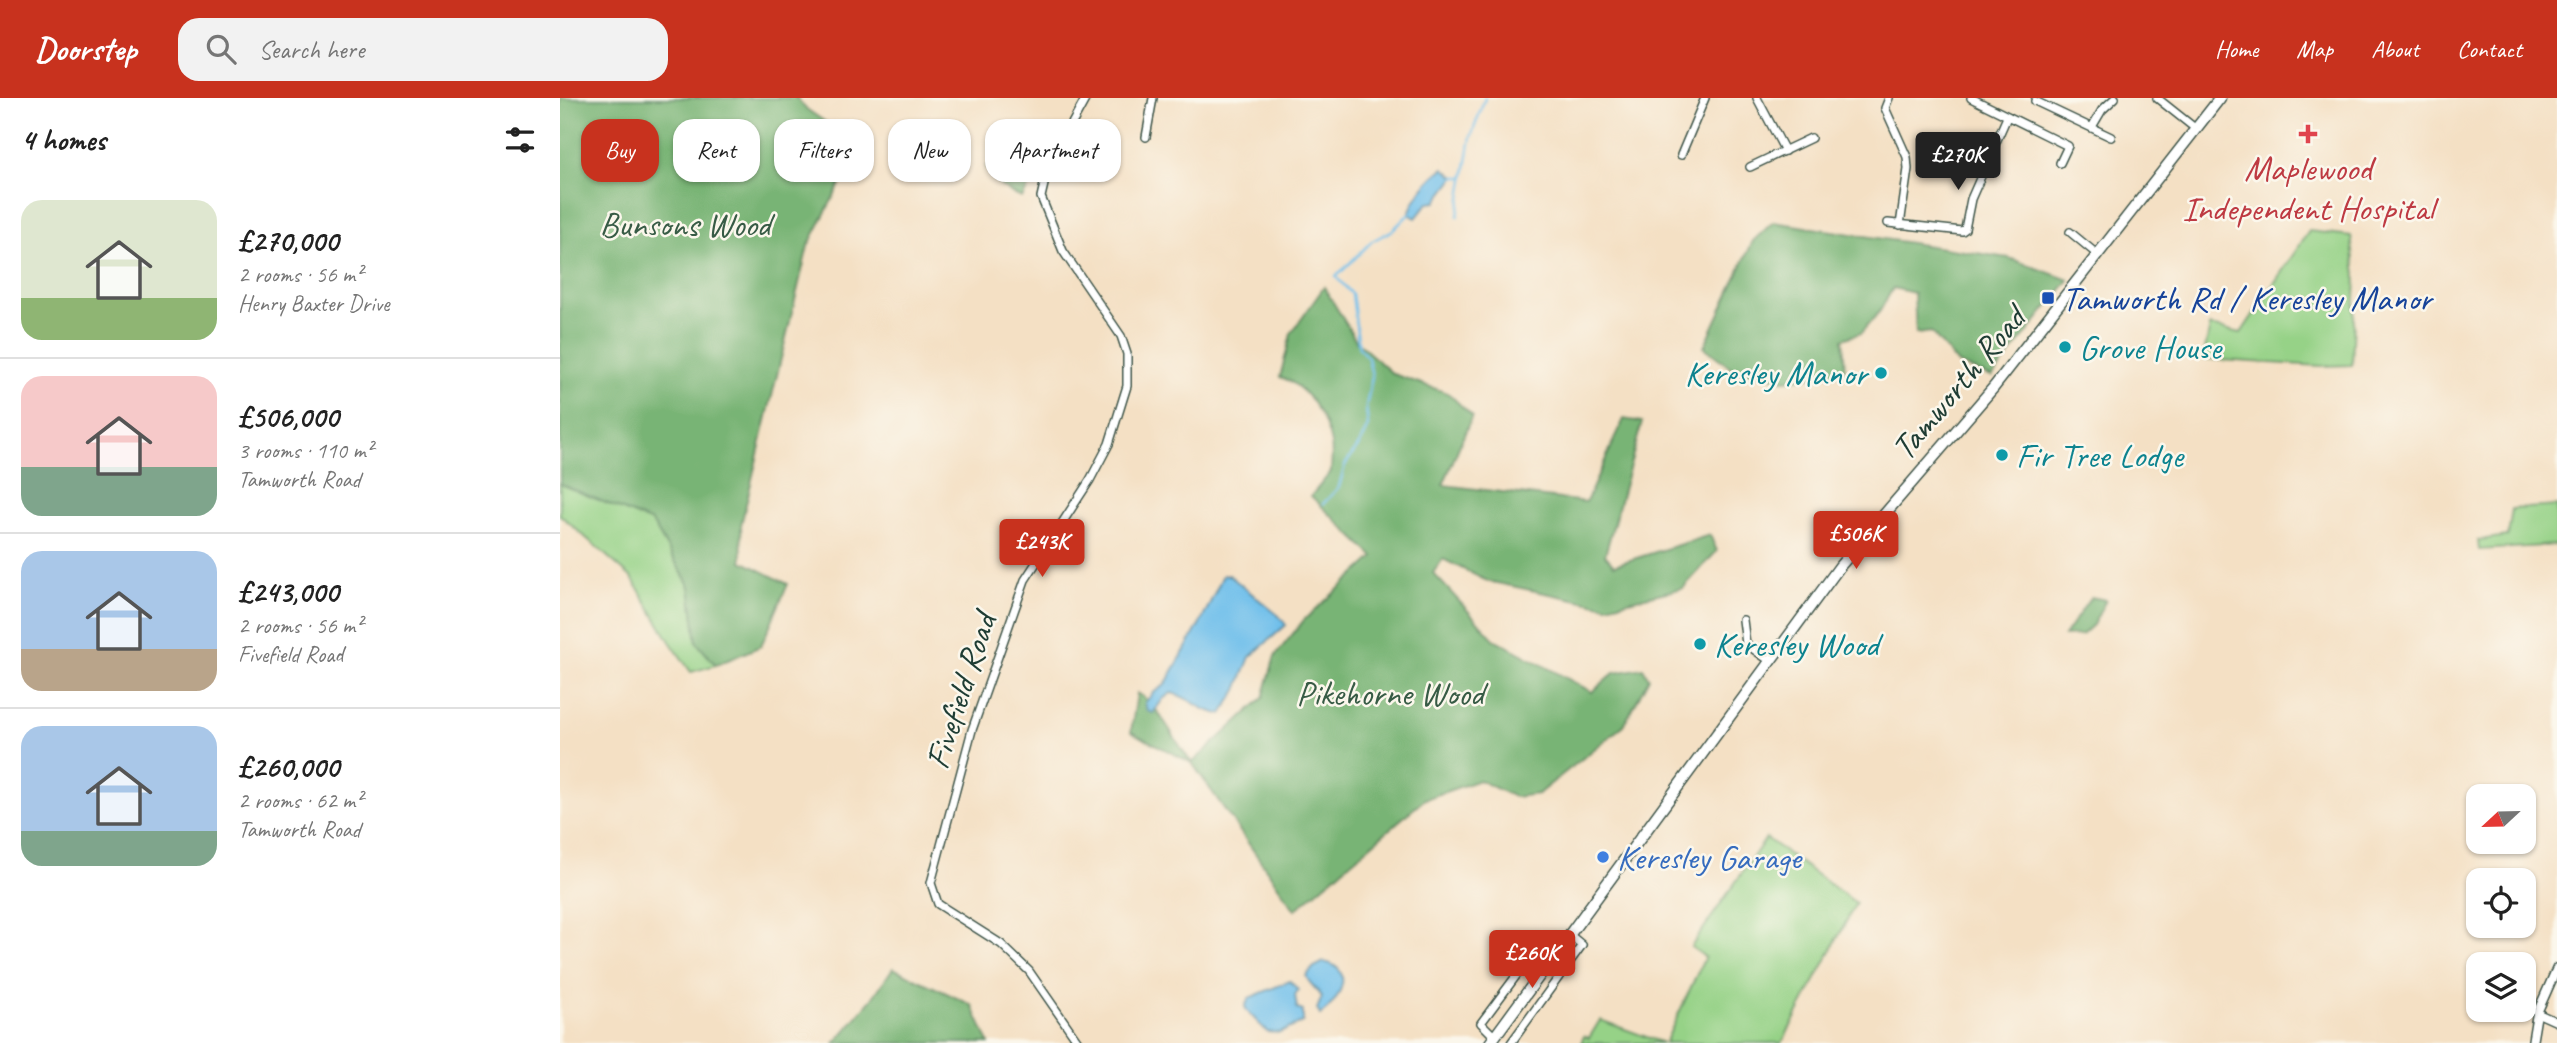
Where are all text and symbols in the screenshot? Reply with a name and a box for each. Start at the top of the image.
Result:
search box [178,18,668,81]
text: Doorstep [35,28,136,70]
icon: search [202,30,240,68]
text: Search here [258,33,364,66]
text: Home [2215,34,2258,64]
text: Map [2296,34,2333,64]
text: About [2371,34,2419,64]
text: Contact [2457,34,2522,64]
chip: Buy [581,119,659,182]
chip: Rent [673,119,760,182]
chip: Filters [774,119,874,182]
chip: New [888,119,971,182]
chip: Apartment [985,119,1121,182]
text: 4 homes [21,121,106,159]
icon: filters [501,121,539,159]
marker: Maplewood Independent Hospital [2298,124,2318,144]
pin: £270K [1909,132,2007,192]
text: £270K [1932,140,1985,169]
place label: Maplewood Independent Hospital [2182,146,2440,231]
park label: Bunsons Wood [599,202,776,247]
text: £270,000 [238,222,338,260]
icon: home [77,228,161,312]
text: 2 rooms · 56 m² [238,260,362,289]
place label: Tamworth Rd / Keresley Manor [2062,276,2434,321]
text: Henry Baxter Drive [238,289,390,318]
marker: Tamworth Rd / Keresley Manor [2040,290,2056,306]
street label: Tamworth Road [1881,293,2039,469]
place label: Grove House [2079,325,2223,370]
marker: Grove House [2057,339,2073,355]
place label: Keresley Manor [1685,351,1869,396]
marker: Keresley Manor [1873,365,1889,381]
text: £506,000 [238,398,339,436]
icon: home [77,404,161,488]
place label: Fir Tree Lodge [2016,433,2185,478]
text: 3 rooms · 110 m² [238,436,373,465]
marker: Fir Tree Lodge [1994,447,2010,463]
text: Tamworth Road [238,465,361,494]
pin: £506K [1807,512,1905,571]
pin: £243K [993,519,1091,579]
text: £506K [1829,519,1883,548]
text: £243K [1015,527,1069,556]
text: £243,000 [238,573,338,611]
icon: home [77,579,161,663]
street label: Fivefield Road [914,603,1008,774]
text: 2 rooms · 56 m² [238,611,362,640]
place label: Keresley Wood [1714,622,1884,667]
marker: Keresley Wood [1692,636,1708,652]
text: Fivefield Road [238,640,343,669]
park label: Pikehorne Wood [1296,671,1489,716]
text: £260,000 [238,748,339,786]
icon: home [77,754,161,838]
north arrow [2466,784,2536,854]
map controls [2466,784,2536,1022]
text: 2 rooms · 62 m² [238,786,362,815]
text: Tamworth Road [238,815,361,844]
place label: Keresley Garage [1617,835,1803,880]
marker: Keresley Garage [1595,849,1611,865]
button: locate [2466,868,2536,938]
pin: £260K [1483,930,1581,990]
text: £260K [1505,938,1559,967]
button: layers [2466,952,2536,1022]

